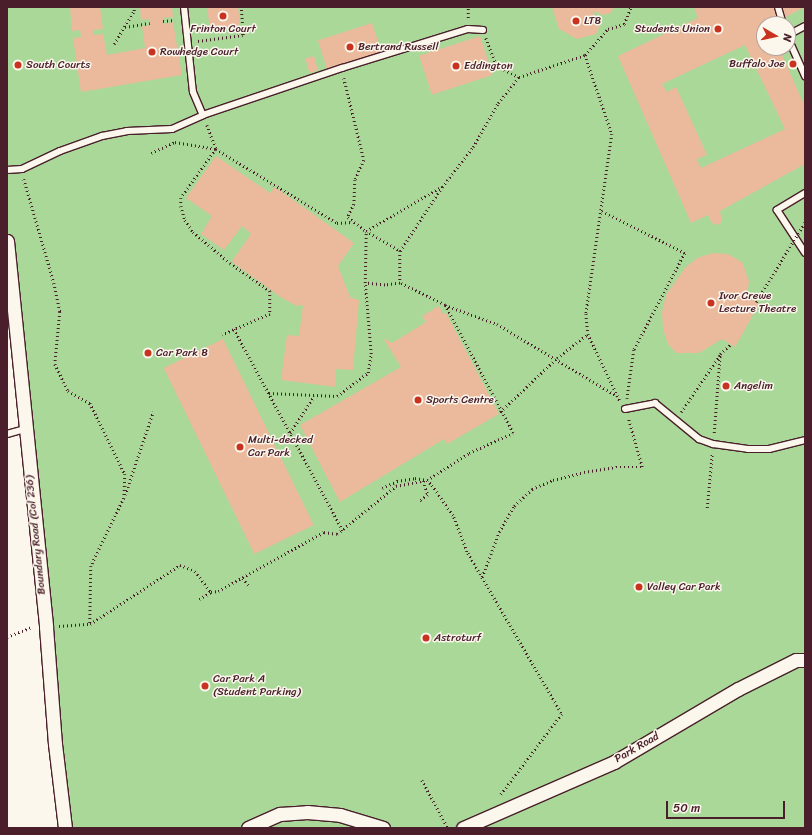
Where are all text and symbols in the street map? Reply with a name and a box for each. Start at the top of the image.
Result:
marker: Frinton Court [218,11,228,21]
place label: LTB [584,14,601,28]
marker: LTB [571,16,581,26]
north arrow [756,16,796,56]
place label: Frinton Court [190,22,256,36]
place label: Students Union [634,22,710,36]
marker: Students Union [713,24,723,34]
text: N [777,33,797,43]
place label: Bertrand Russell [358,40,439,54]
marker: Bertrand Russell [345,42,355,52]
place label: Rowhedge Court [160,45,238,59]
marker: Rowhedge Court [147,47,157,57]
place label: Buffalo Joe [729,57,785,71]
place label: South Courts [26,58,90,72]
place label: Eddington [464,59,513,73]
marker: Buffalo Joe [788,59,798,69]
marker: South Courts [13,60,23,70]
marker: Eddington [451,61,461,71]
place label: Ivor Crewe Lecture Theatre [719,290,796,316]
marker: Ivor Crewe Lecture Theatre [706,298,716,308]
place label: Car Park B [156,346,208,360]
marker: Car Park B [143,348,153,358]
place label: Angelim [734,379,773,393]
marker: Angelim [721,381,731,391]
place label: Sports Centre [426,393,495,407]
marker: Sports Centre [413,395,423,405]
place label: Multi-decked Car Park [248,434,313,460]
marker: Multi-decked Car Park [235,442,245,452]
street label: Boundary Road (Col 236) [23,475,49,595]
place label: Valley Car Park [647,580,721,594]
marker: Valley Car Park [634,582,644,592]
place label: Astroturf [434,631,481,645]
marker: Astroturf [421,633,431,643]
place label: Car Park A (Student Parking) [213,673,301,699]
marker: Car Park A (Student Parking) [200,681,210,691]
street label: Park Road [612,730,662,766]
scale bar [668,793,787,819]
text: 50 m [673,797,700,819]

